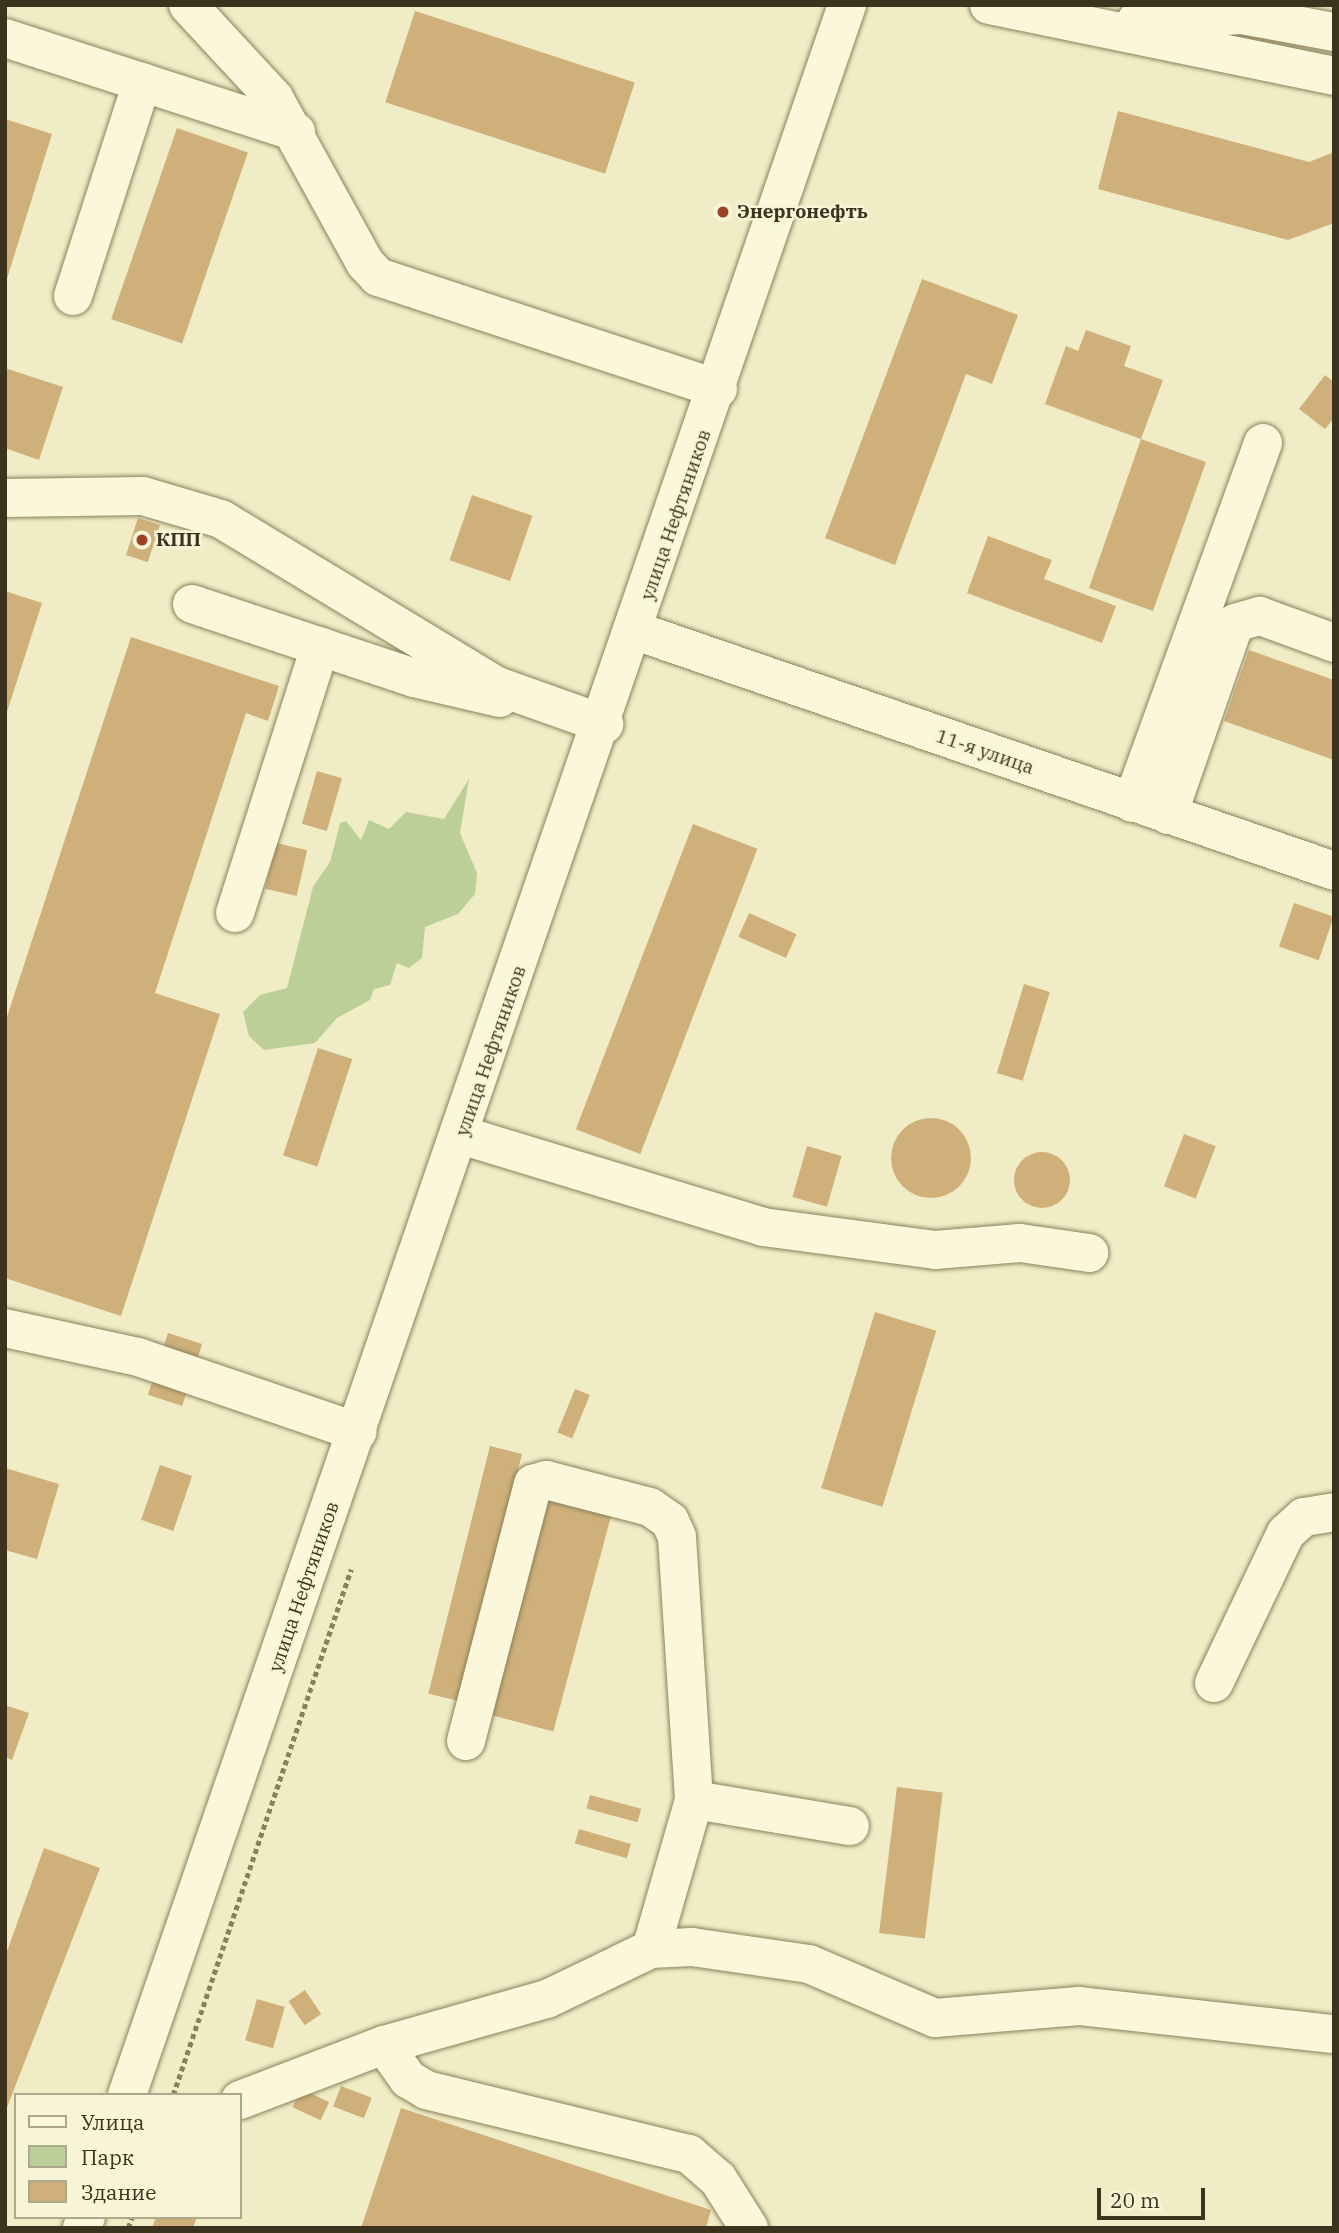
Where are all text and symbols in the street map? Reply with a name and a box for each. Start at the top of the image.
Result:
place label: Энергонефть [737,201,868,223]
marker: Энергонефть [715,204,731,220]
street label: улица Нефтяников [636,427,716,603]
place label: КПП [156,529,201,551]
marker: КПП [134,532,150,548]
street label: 11-я улица [933,725,1037,779]
street label: улица Нефтяников [451,963,531,1139]
street label: улица Нефтяников [264,1499,344,1675]
legend [14,2093,242,2219]
text: Улица [81,2108,145,2136]
text: Парк [81,2143,134,2171]
scale bar [1101,2174,1210,2218]
text: Здание [81,2178,156,2206]
text: 20 m [1110,2186,1160,2214]

